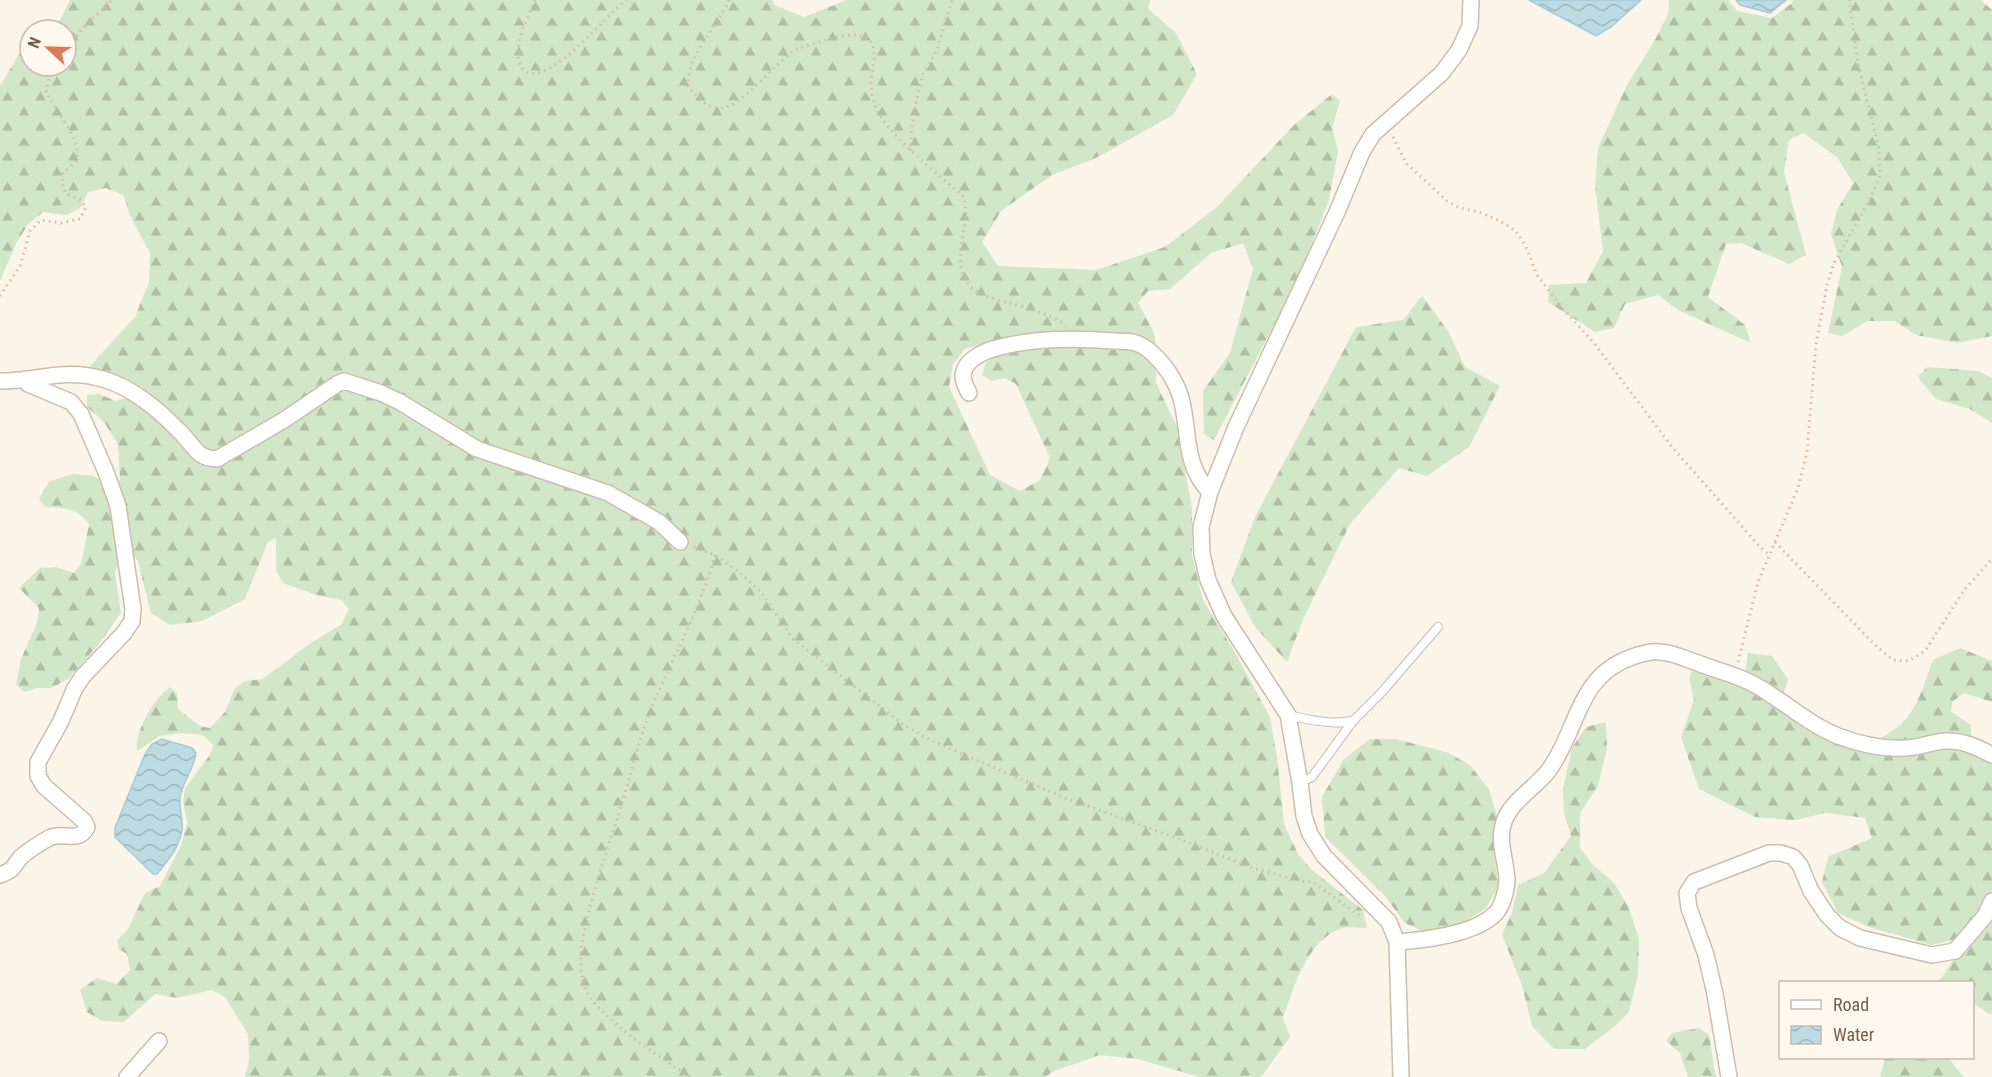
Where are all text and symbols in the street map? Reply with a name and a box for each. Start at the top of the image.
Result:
north arrow [18,18,78,78]
text: N [24,34,45,51]
legend [1779,981,1974,1059]
text: Road [1833,994,1869,1015]
text: Water [1833,1024,1875,1045]

